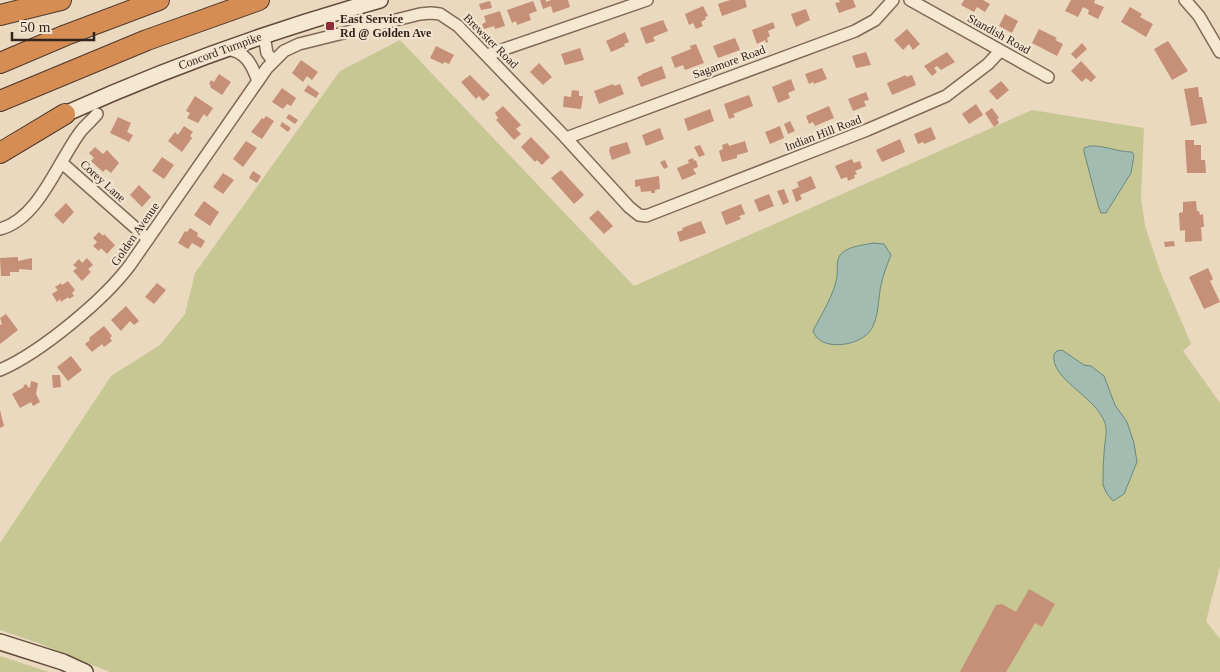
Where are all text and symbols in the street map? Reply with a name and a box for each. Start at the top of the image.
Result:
scale bar [12,10,95,42]
street label: Brewster Road [461,11,521,71]
street label: Standish Road [965,11,1033,57]
place label: East Service Rd @ Golden Ave [340,12,432,40]
text: 50 m [20,19,51,35]
marker: East Service Rd @ Golden Ave [324,20,336,32]
street label: Concord Turnpike [176,29,264,73]
street label: Sagamore Road [691,42,767,82]
street label: Indian Hill Road [783,112,863,154]
street label: Corey Lane [77,157,129,205]
street label: Golden Avenue [108,200,162,268]

